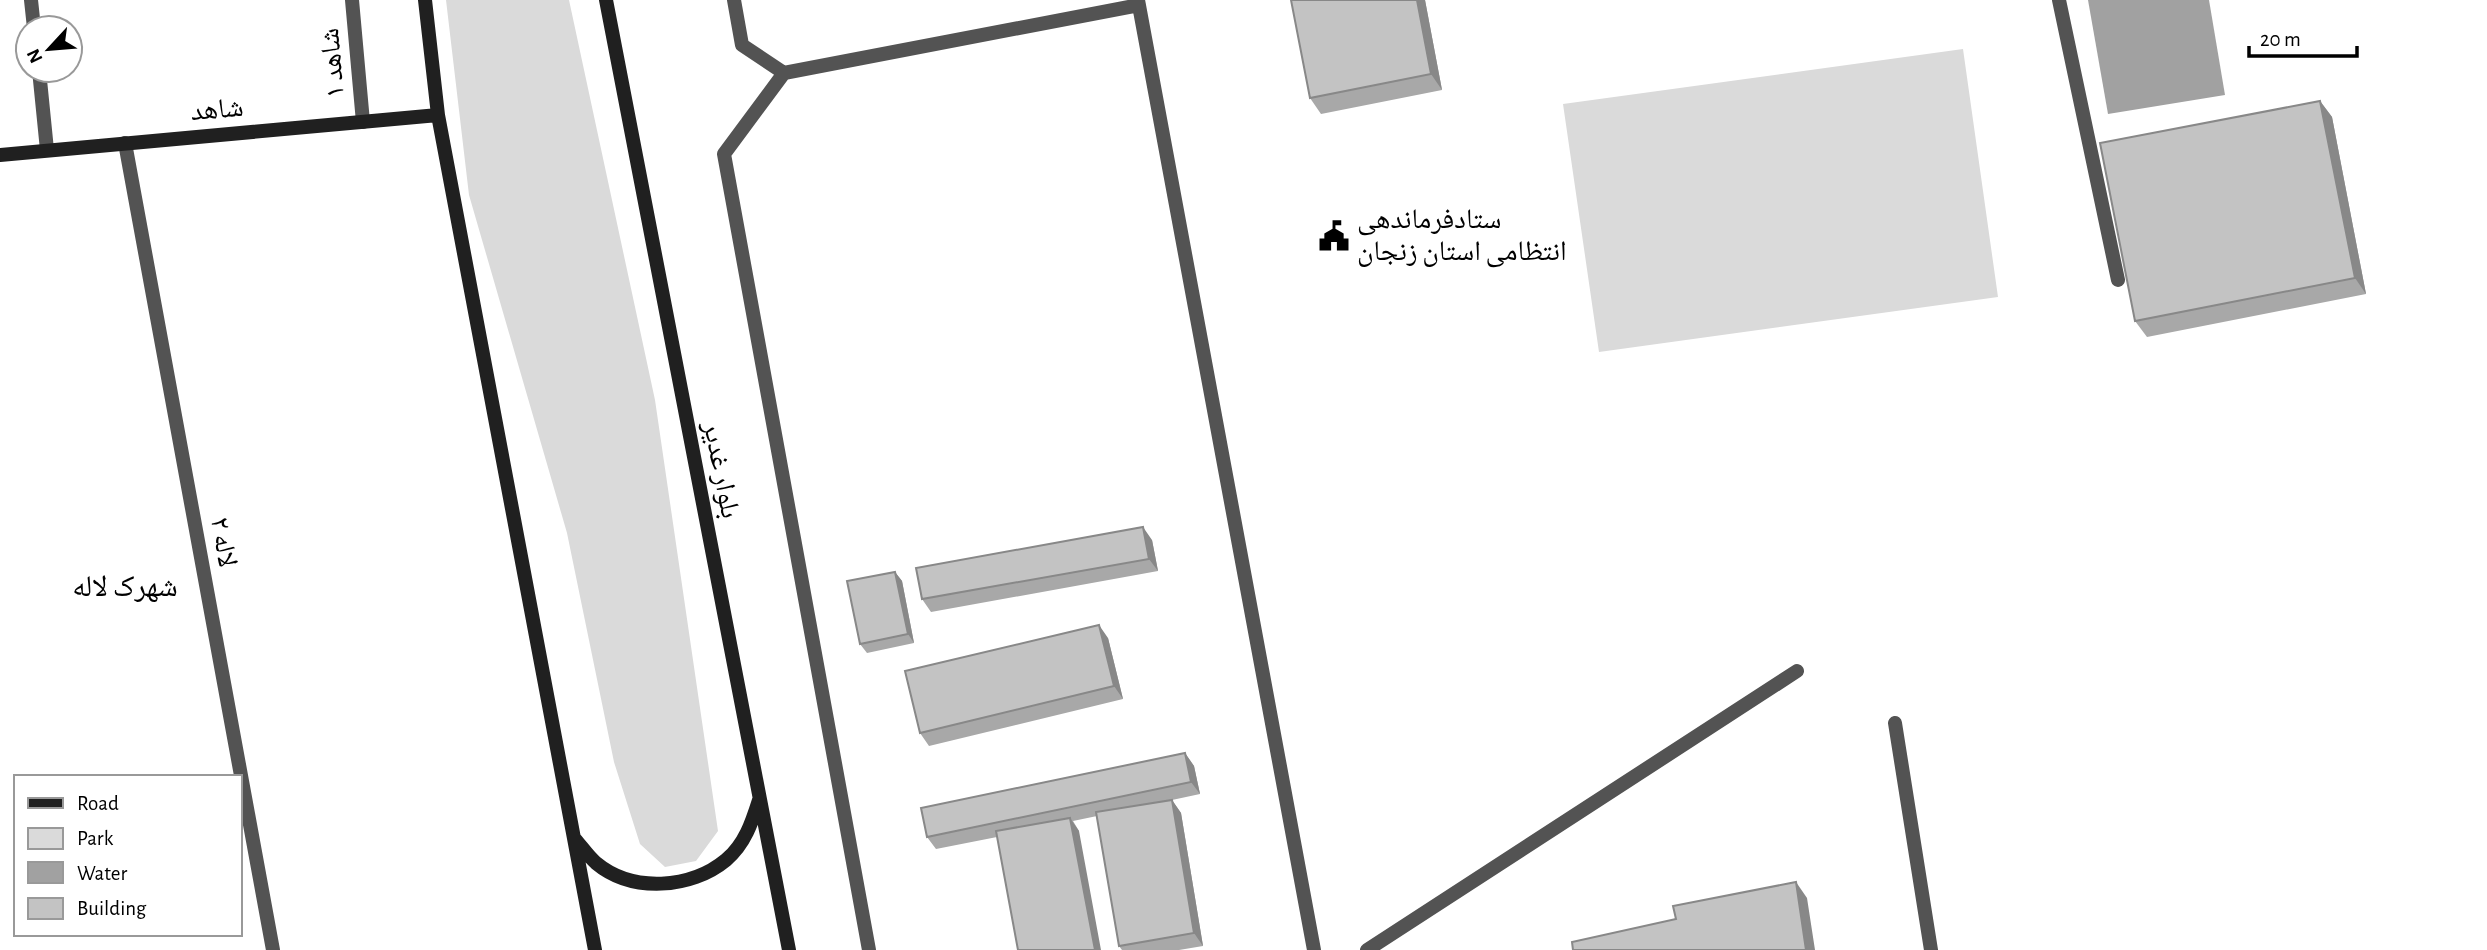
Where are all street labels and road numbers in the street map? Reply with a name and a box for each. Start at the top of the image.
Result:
street label: شاهد ۱ [316,27,350,99]
street label: شاهد [189,94,245,126]
street label: بلوار غدیر [697,418,744,521]
street label: لاله ۲ [205,515,241,569]

